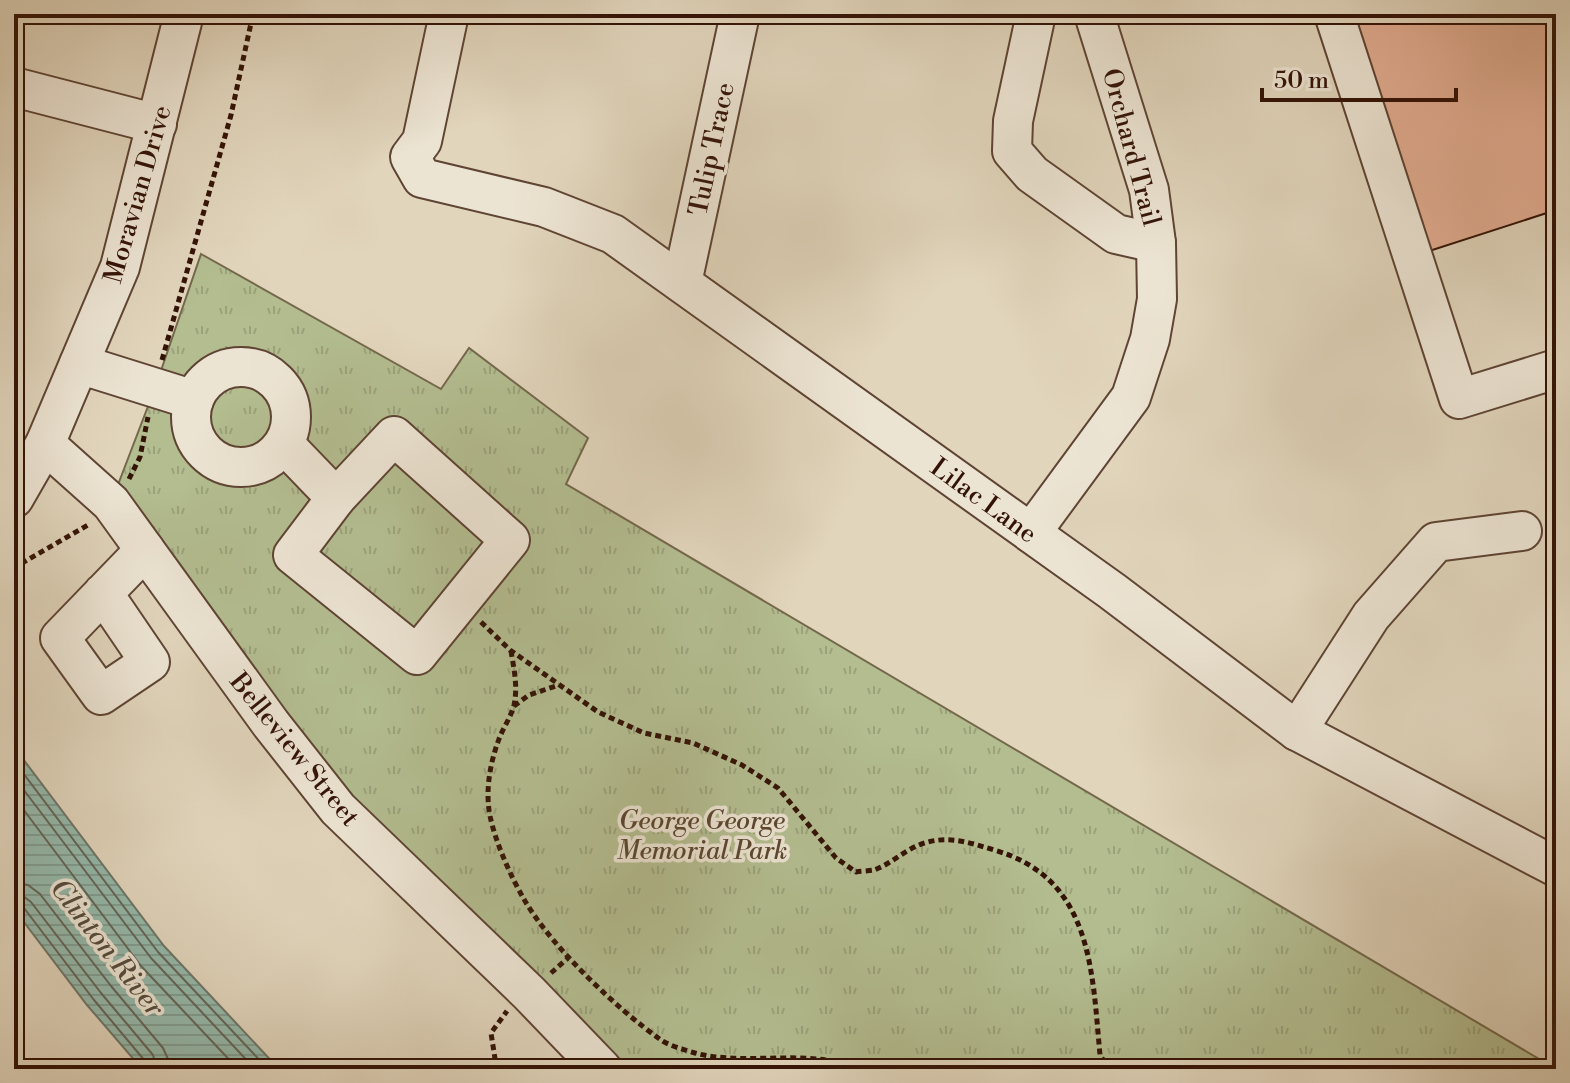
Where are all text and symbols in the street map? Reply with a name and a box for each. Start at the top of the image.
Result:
scale bar [1262,52,1456,102]
street label: Orchard Trail [1095,65,1167,230]
text: 50 m [1274,66,1329,96]
street label: Tulip Trace [682,80,742,219]
street label: Moravian Drive [97,102,179,287]
street label: Lilac Lane [924,451,1043,550]
street label: Belleview Street [222,666,366,833]
park label: George George Memorial Park [617,805,787,867]
water label: Clinton River [42,872,172,1025]

